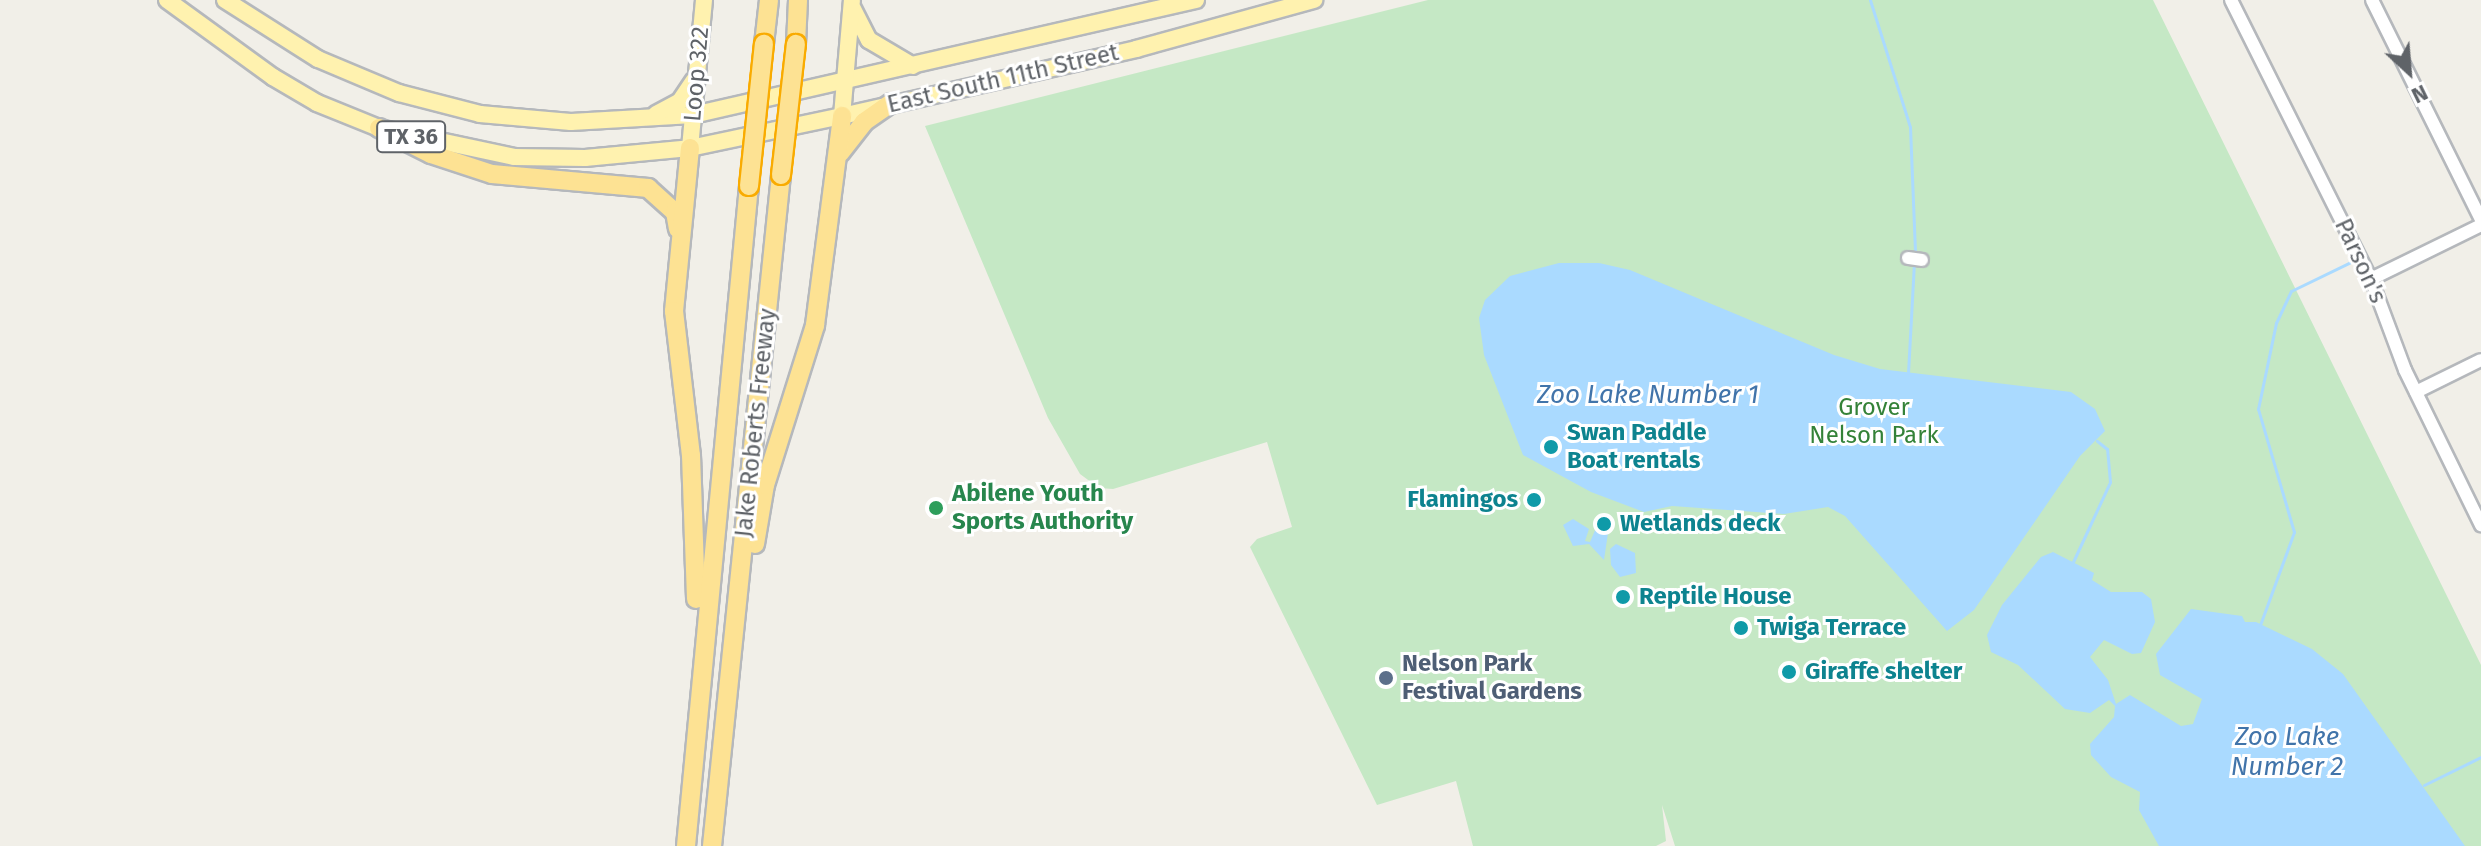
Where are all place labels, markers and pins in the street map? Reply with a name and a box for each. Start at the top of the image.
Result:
place label: Swan Paddle Boat rentals [1567,419,1706,475]
marker: Swan Paddle Boat rentals [1542,438,1560,456]
place label: Abilene Youth Sports Authority [952,480,1133,536]
place label: Flamingos [1407,486,1518,514]
marker: Flamingos [1525,491,1543,509]
marker: Abilene Youth Sports Authority [927,499,945,517]
place label: Wetlands deck [1620,510,1780,538]
marker: Wetlands deck [1595,515,1613,533]
place label: Reptile House [1639,583,1792,611]
marker: Reptile House [1614,588,1632,606]
place label: Twiga Terrace [1757,614,1906,642]
marker: Twiga Terrace [1732,619,1750,637]
place label: Nelson Park Festival Gardens [1402,650,1582,706]
place label: Giraffe shelter [1805,658,1962,686]
marker: Giraffe shelter [1780,663,1798,681]
marker: Nelson Park Festival Gardens [1377,669,1395,687]

